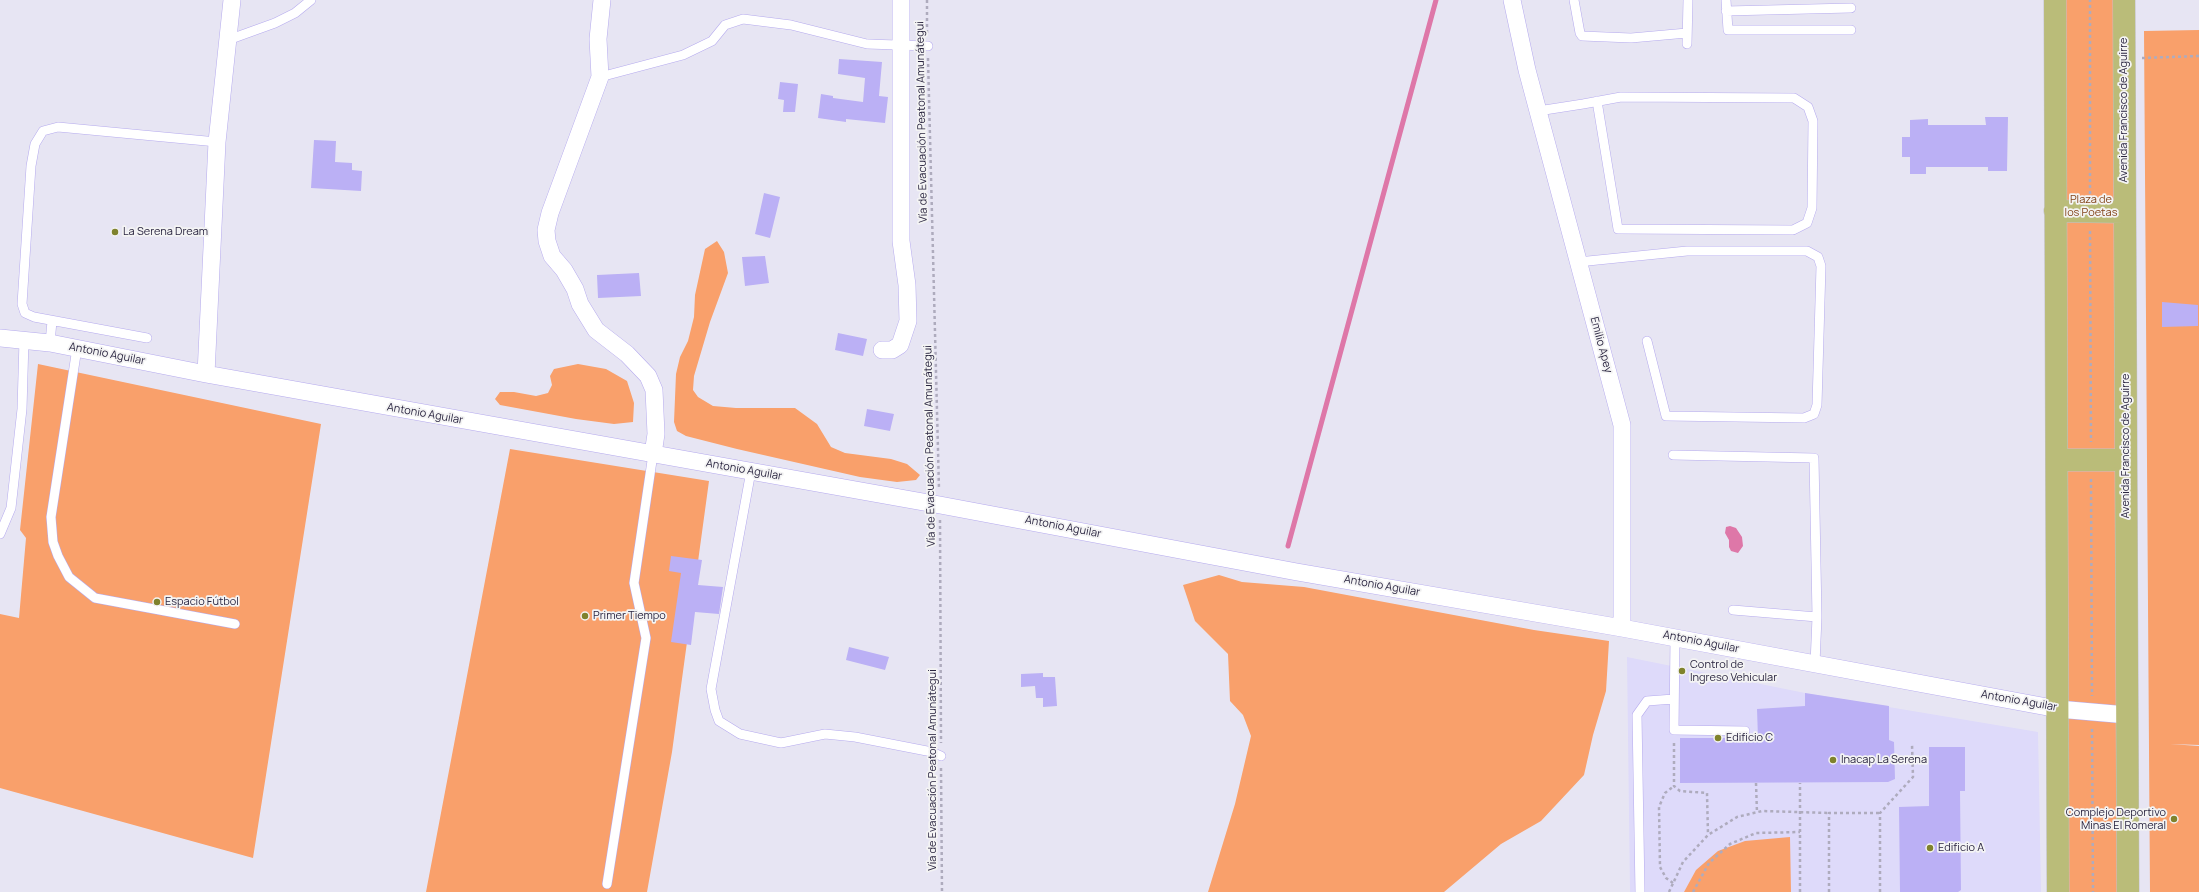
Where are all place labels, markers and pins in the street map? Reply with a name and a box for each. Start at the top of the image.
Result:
place label: La Serena Dream [123,225,208,239]
marker: La Serena Dream [110,227,120,237]
place label: Espacio Fútbol [165,595,239,609]
marker: Espacio Fútbol [152,597,162,607]
place label: Primer Tiempo [593,609,666,623]
marker: Primer Tiempo [580,611,590,621]
place label: Control de Ingreso Vehicular [1690,658,1777,684]
marker: Control de Ingreso Vehicular [1677,666,1687,676]
place label: Edificio C [1726,731,1773,745]
marker: Edificio C [1713,733,1723,743]
place label: Inacap La Serena [1841,753,1927,767]
marker: Inacap La Serena [1828,755,1838,765]
place label: Complejo Deportivo Minas El Romeral [2066,806,2166,832]
marker: Complejo Deportivo Minas El Romeral [2169,814,2179,824]
place label: Edificio A [1938,841,1984,855]
marker: Edificio A [1925,843,1935,853]

